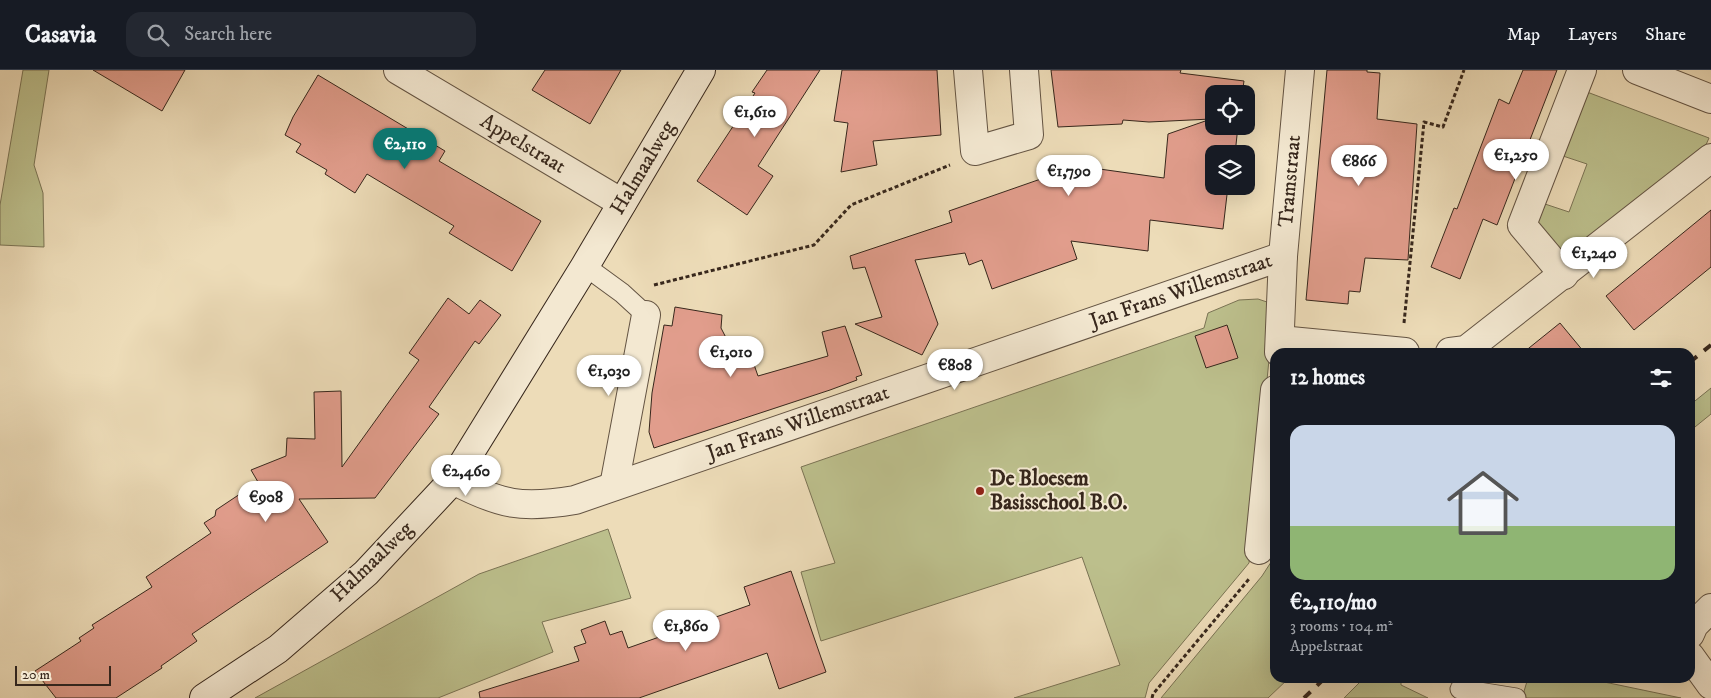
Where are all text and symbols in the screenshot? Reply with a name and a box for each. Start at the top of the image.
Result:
search box [126,12,476,57]
text: Casavia [25,20,96,50]
icon: search [144,21,172,49]
text: Search here [184,23,272,46]
text: Map [1507,24,1540,46]
text: Layers [1568,24,1617,46]
text: Share [1645,24,1686,46]
map controls [1205,85,1255,195]
button: locate [1205,85,1255,135]
pin: €1,610 [714,96,796,138]
text: €1,610 [734,102,776,122]
street label: Appelstraat [475,108,571,180]
street label: Halmaalweg [605,116,682,220]
pin: €2,110 [364,128,446,170]
text: €2,110 [384,134,426,154]
street label: Tramstraat [1273,134,1307,228]
pin: €1,250 [1475,138,1557,181]
pin: €866 [1329,144,1389,187]
button: layers [1205,145,1255,195]
text: €1,250 [1494,145,1538,165]
text: €866 [1342,151,1376,171]
pin: €1,790 [1028,154,1110,197]
text: €1,790 [1047,161,1091,181]
pin: €1,240 [1553,236,1635,279]
text: €1,240 [1571,243,1617,263]
street label: Jan Frans Willemstraat [1084,248,1276,335]
pin: €1,010 [690,336,772,378]
text: €1,010 [710,342,752,362]
pin: €808 [925,348,985,391]
pin: €1,030 [568,354,650,397]
text: €808 [938,355,972,375]
text: €1,030 [588,361,630,381]
icon: filters [1647,364,1675,392]
text: 12 homes [1290,365,1365,391]
street label: Jan Frans Willemstraat [701,380,893,467]
pin: €2,460 [425,454,507,497]
icon: home [1438,458,1528,548]
text: €2,460 [442,461,490,481]
place label: De Bloesem Basisschool B.O. [990,466,1128,516]
pin: €908 [236,480,296,523]
marker: De Bloesem Basisschool B.O. [974,485,986,497]
text: €908 [249,487,283,507]
street label: Halmaalweg [325,516,419,608]
text: €2,110/mo [1290,590,1377,616]
pin: €1,860 [645,610,727,652]
text: €1,860 [664,616,708,636]
text: 3 rooms · 104 m² [1290,616,1393,636]
text: Appelstraat [1290,636,1363,656]
scale bar [15,663,111,686]
text: 20 m [22,666,50,684]

